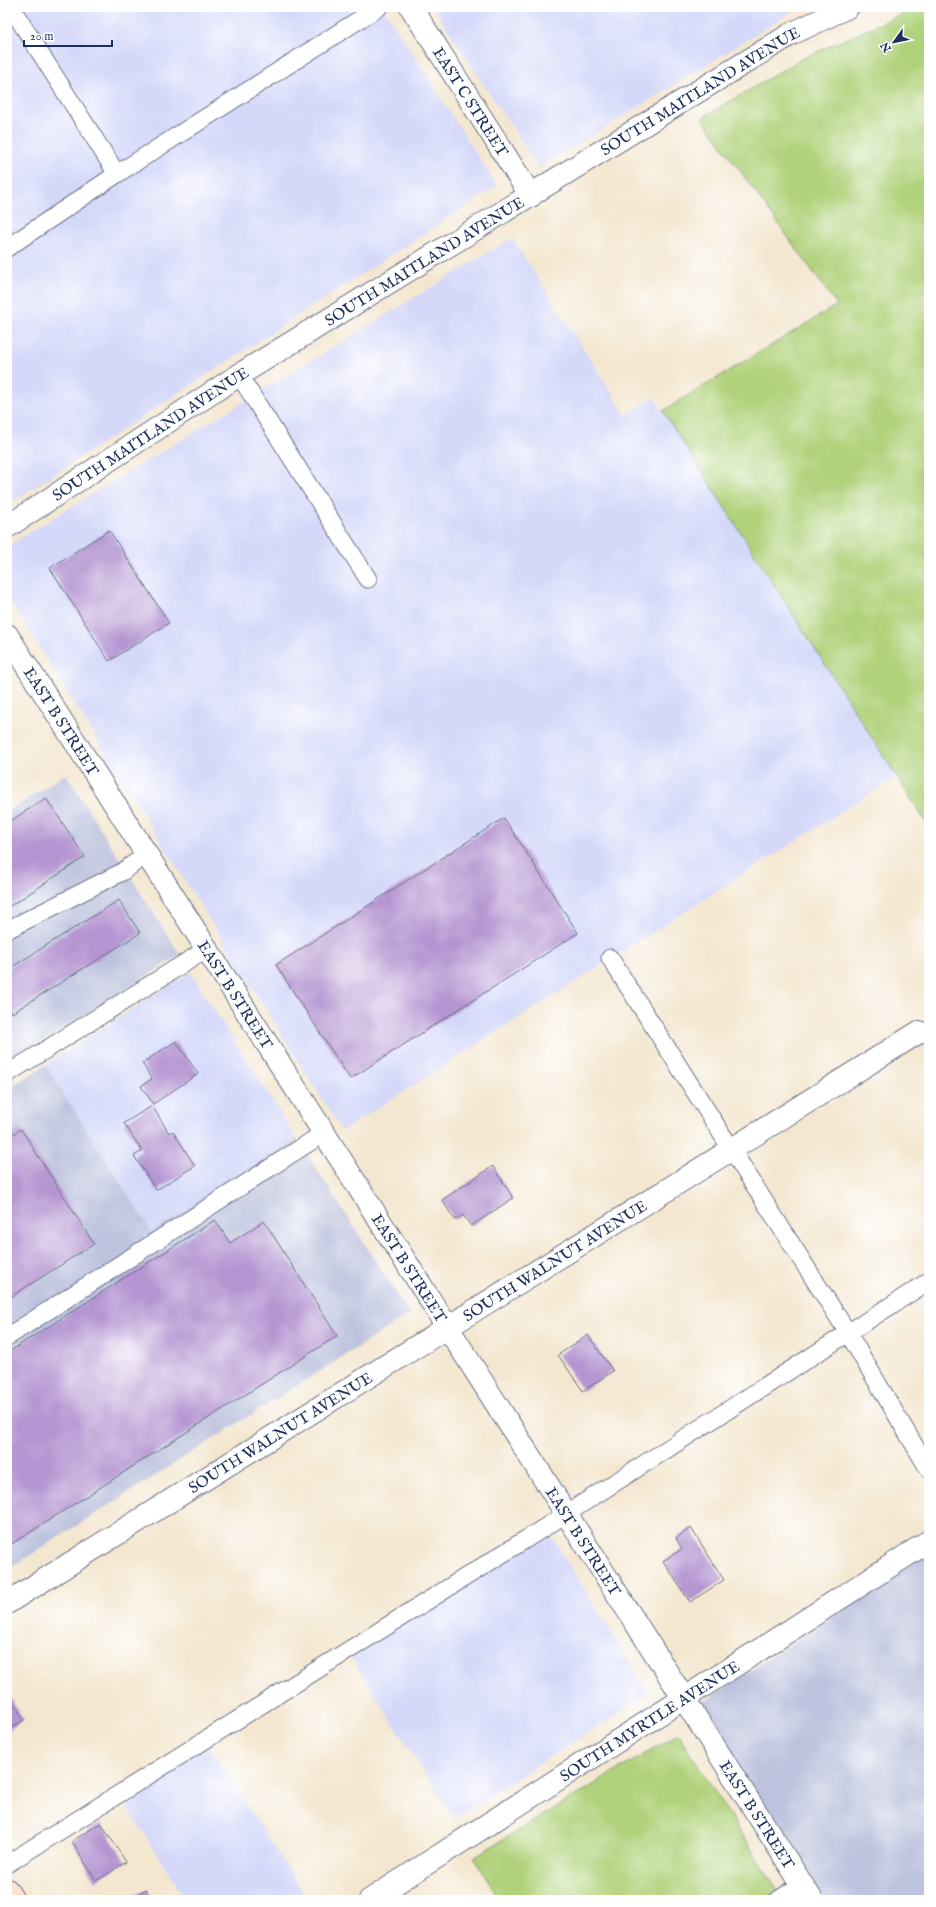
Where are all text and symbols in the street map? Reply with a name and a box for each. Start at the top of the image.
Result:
scale bar [24,22,112,48]
north arrow [874,22,914,62]
street label: SOUTH MAITLAND AVENUE [597,23,804,161]
text: 20 m [30,29,53,44]
text: N [878,39,895,56]
street label: EAST C STREET [427,44,512,161]
street label: SOUTH MAITLAND AVENUE [322,193,529,331]
street label: SOUTH MAITLAND AVENUE [49,363,253,507]
street label: EAST B STREET [18,664,102,781]
street label: EAST B STREET [192,937,276,1054]
street label: SOUTH WALNUT AVENUE [460,1197,651,1327]
street label: EAST B STREET [366,1211,450,1327]
street label: SOUTH WALNUT AVENUE [185,1369,377,1499]
street label: EAST B STREET [540,1484,624,1601]
street label: SOUTH MYRTLE AVENUE [557,1657,744,1787]
street label: EAST B STREET [714,1757,798,1874]

